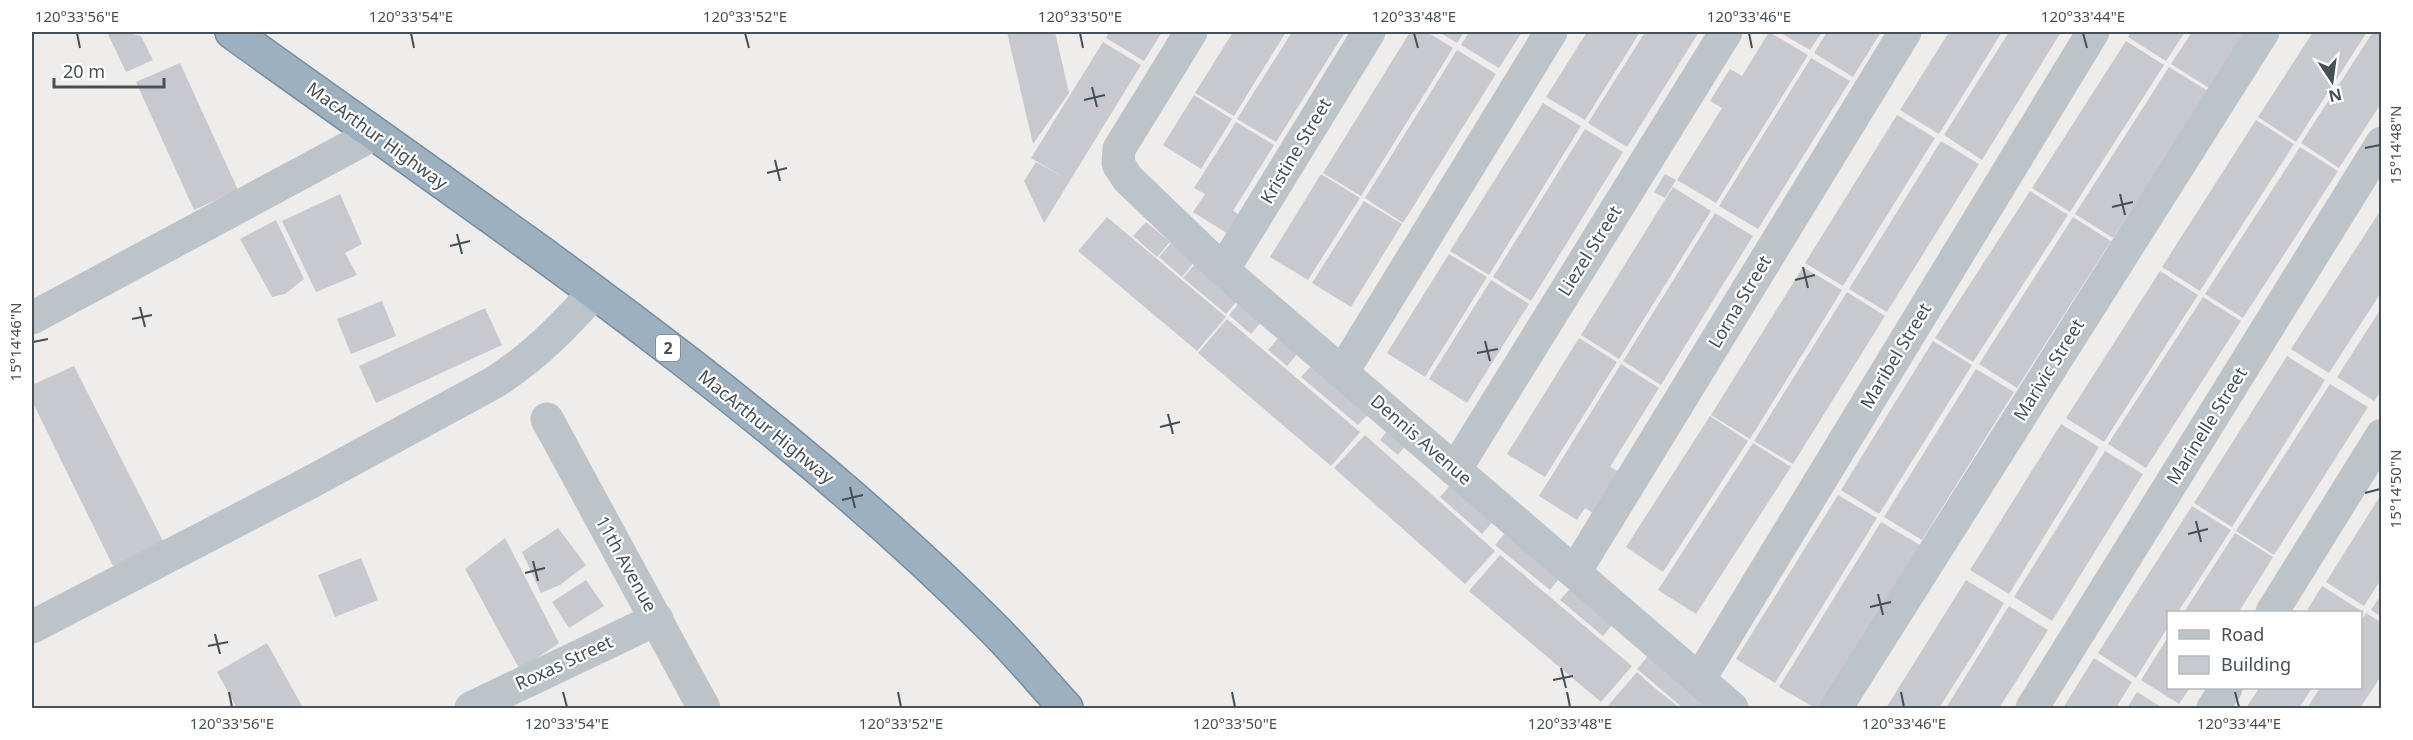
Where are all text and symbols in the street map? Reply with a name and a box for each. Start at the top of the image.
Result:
text: 120°33'56"E [35,6,119,26]
text: 120°33'54"E [369,6,453,26]
text: 120°33'52"E [703,6,787,26]
text: 120°33'50"E [1038,6,1122,26]
text: 120°33'48"E [1372,6,1456,26]
text: 120°33'46"E [1707,6,1791,26]
text: 120°33'44"E [2041,6,2125,26]
scale bar [54,51,164,89]
north arrow [2302,51,2362,111]
text: 20 m [63,59,105,83]
street label: MacArthur Highway [302,76,453,195]
text: N [2327,83,2344,108]
street label: Kristine Street [1254,93,1336,208]
text: 15°14'48"N [2385,106,2405,184]
street label: Liezel Street [1552,200,1627,300]
street label: Lorna Street [1702,250,1776,352]
street label: Maribel Street [1854,298,1936,413]
text: 15°14'46"N [5,303,25,381]
street label: Marivic Street [2007,314,2089,425]
road number: 2 [656,335,680,361]
street label: Marinelle Street [2160,362,2252,489]
street label: MacArthur Highway [694,364,840,489]
street label: Dennis Avenue [1366,389,1477,490]
text: 15°14'50"N [2385,450,2405,528]
street label: 11th Avenue [591,511,663,616]
legend [2167,611,2362,689]
text: Road [2221,622,2264,646]
street label: Roxas Street [511,629,617,695]
text: Building [2221,652,2291,676]
text: 120°33'56"E [190,713,274,733]
text: 120°33'54"E [525,713,609,733]
text: 120°33'52"E [859,713,943,733]
text: 120°33'50"E [1193,713,1277,733]
text: 120°33'48"E [1528,713,1612,733]
text: 120°33'46"E [1862,713,1946,733]
text: 120°33'44"E [2197,713,2281,733]

